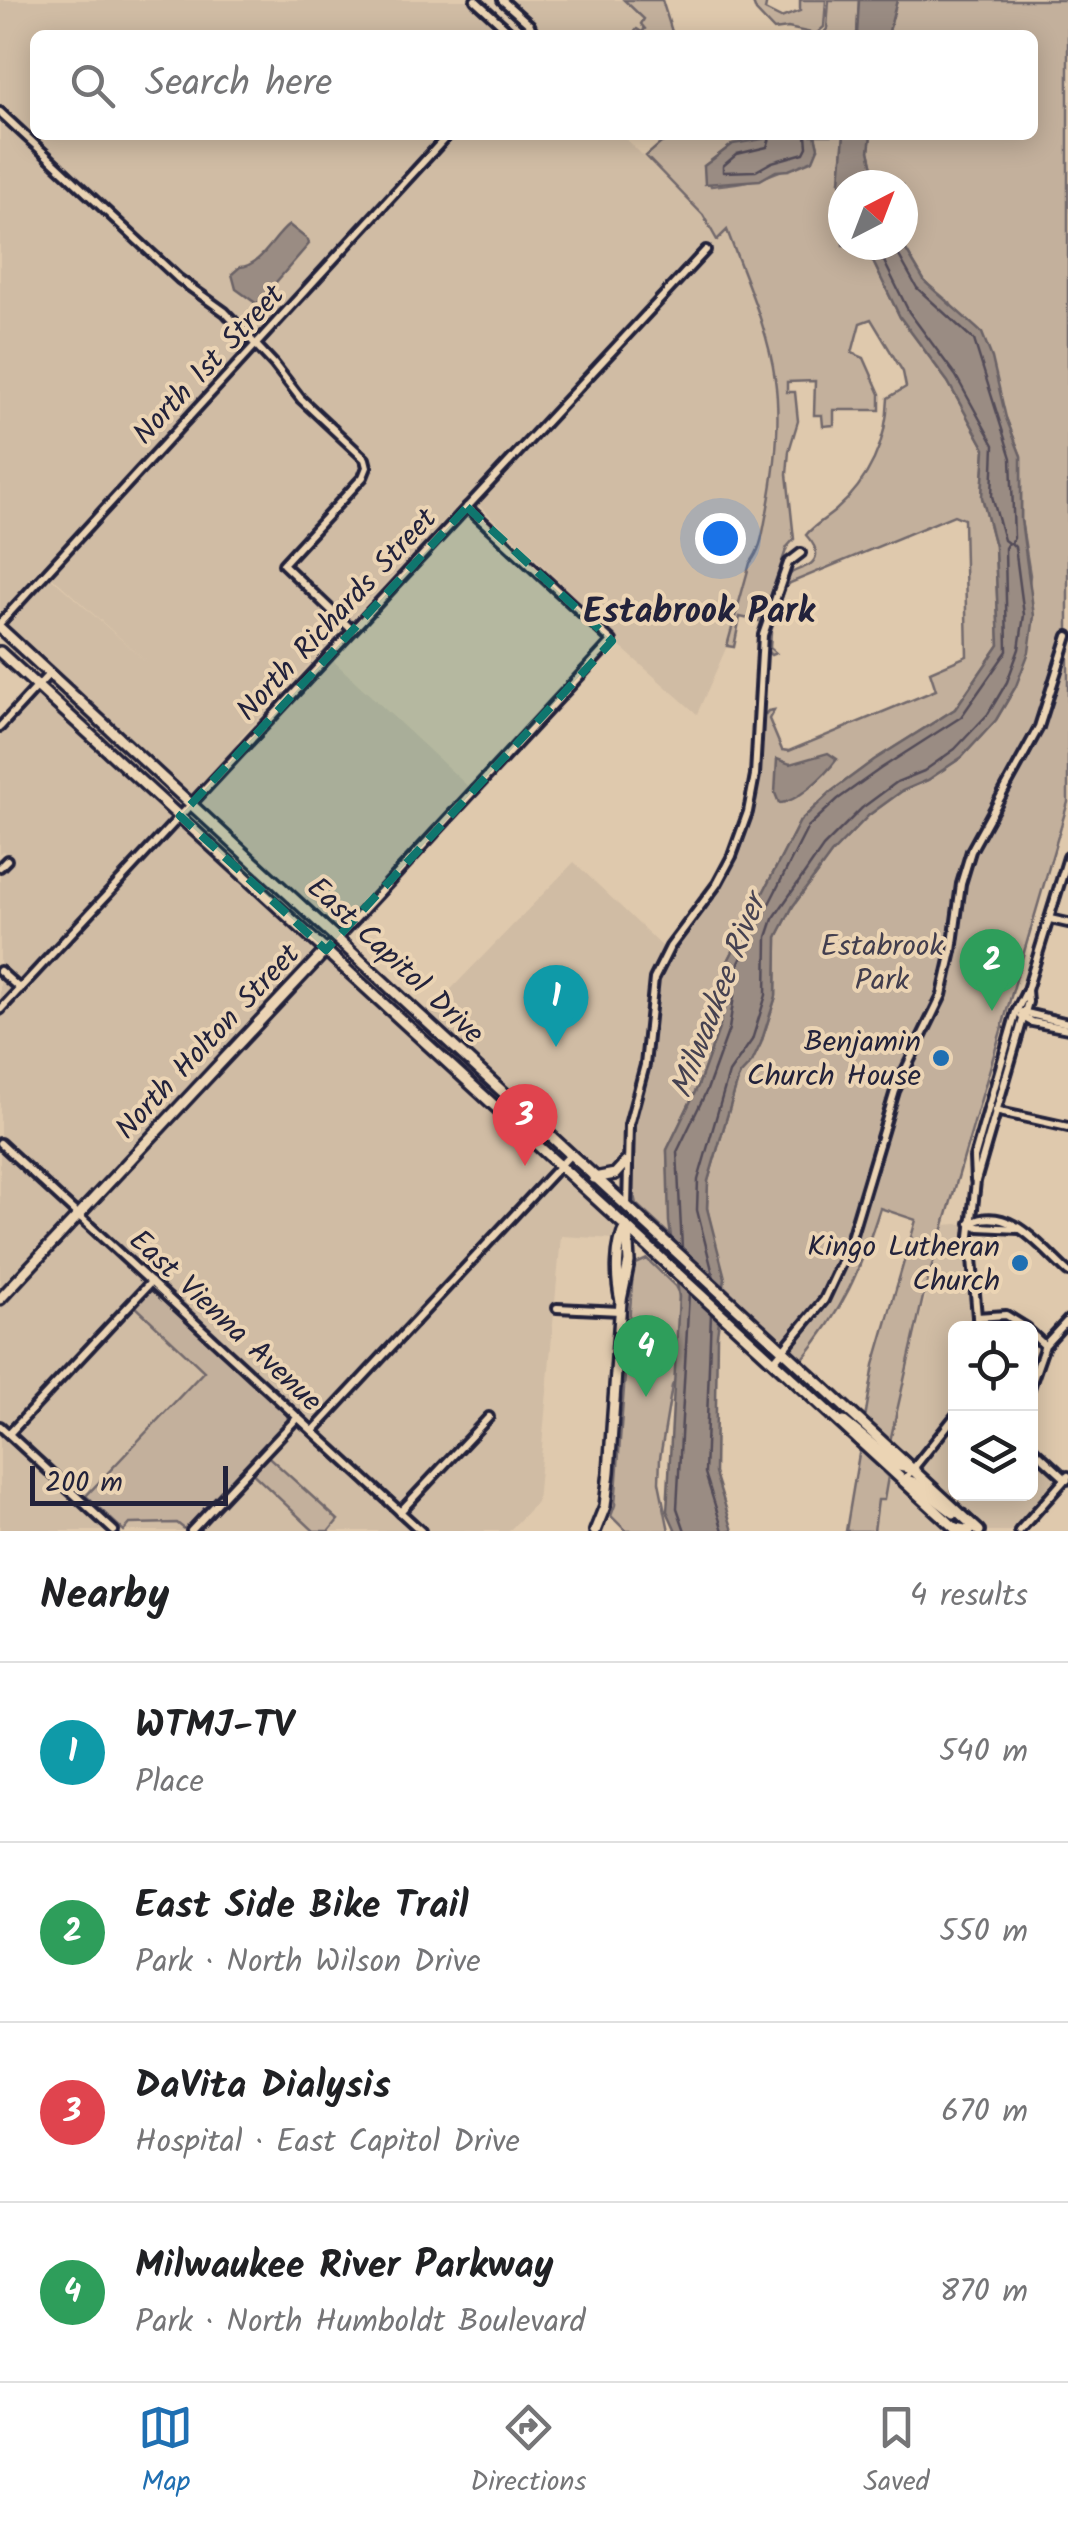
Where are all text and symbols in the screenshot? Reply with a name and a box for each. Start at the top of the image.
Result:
search box [30,30,1038,140]
text: Search here [145,55,332,115]
icon: search [65,58,120,113]
north arrow [828,170,918,260]
street label: North 1st Street [122,274,297,457]
street label: North Richards Street [225,497,450,733]
your location [695,513,746,564]
district label: Estabrook Park [583,585,816,641]
street label: East Capitol Drive [295,866,495,1057]
water label: Milwaukee River [657,882,784,1106]
park label: Estabrook Park [821,923,944,1005]
pin: 2 [960,928,1024,1011]
street label: North Holton Street [104,933,313,1152]
pin: 1 [524,964,588,1047]
place label: Benjamin Church House [747,1019,921,1101]
marker: Benjamin Church House [930,1047,952,1069]
pin: 3 [492,1084,558,1166]
street label: East Vienna Avenue [116,1218,333,1425]
place label: Kingo Lutheran Church [807,1224,1000,1306]
marker: Kingo Lutheran Church [1009,1252,1031,1274]
pin: 4 [614,1314,678,1397]
map controls [948,1321,1038,1501]
button: locate [948,1321,1038,1411]
button: layers [948,1411,1038,1501]
scale bar [30,1461,228,1506]
text: 200 m [45,1461,123,1506]
text: Nearby [40,1563,169,1630]
text: 4 results [910,1571,1028,1622]
text: WTMJ-TV [135,1697,294,1757]
text: 1 [68,1727,77,1778]
text: 540 m [939,1727,1028,1778]
text: Place [135,1757,204,1808]
text: East Side Bike Trail [135,1877,469,1937]
text: 2 [63,1907,82,1958]
text: 550 m [939,1907,1028,1958]
text: Park · North Wilson Drive [135,1937,481,1988]
text: DaVita Dialysis [135,2057,391,2117]
text: 3 [64,2087,81,2138]
text: 670 m [941,2087,1028,2138]
text: Hospital · East Capitol Drive [135,2117,520,2168]
text: Milwaukee River Parkway [135,2237,554,2297]
text: 4 [64,2267,81,2318]
text: 870 m [940,2267,1028,2318]
text: Park · North Humboldt Boulevard [135,2297,586,2348]
tab: Map [138,2400,193,2505]
tab: Directions [470,2400,586,2505]
tab: Saved [863,2400,930,2505]

